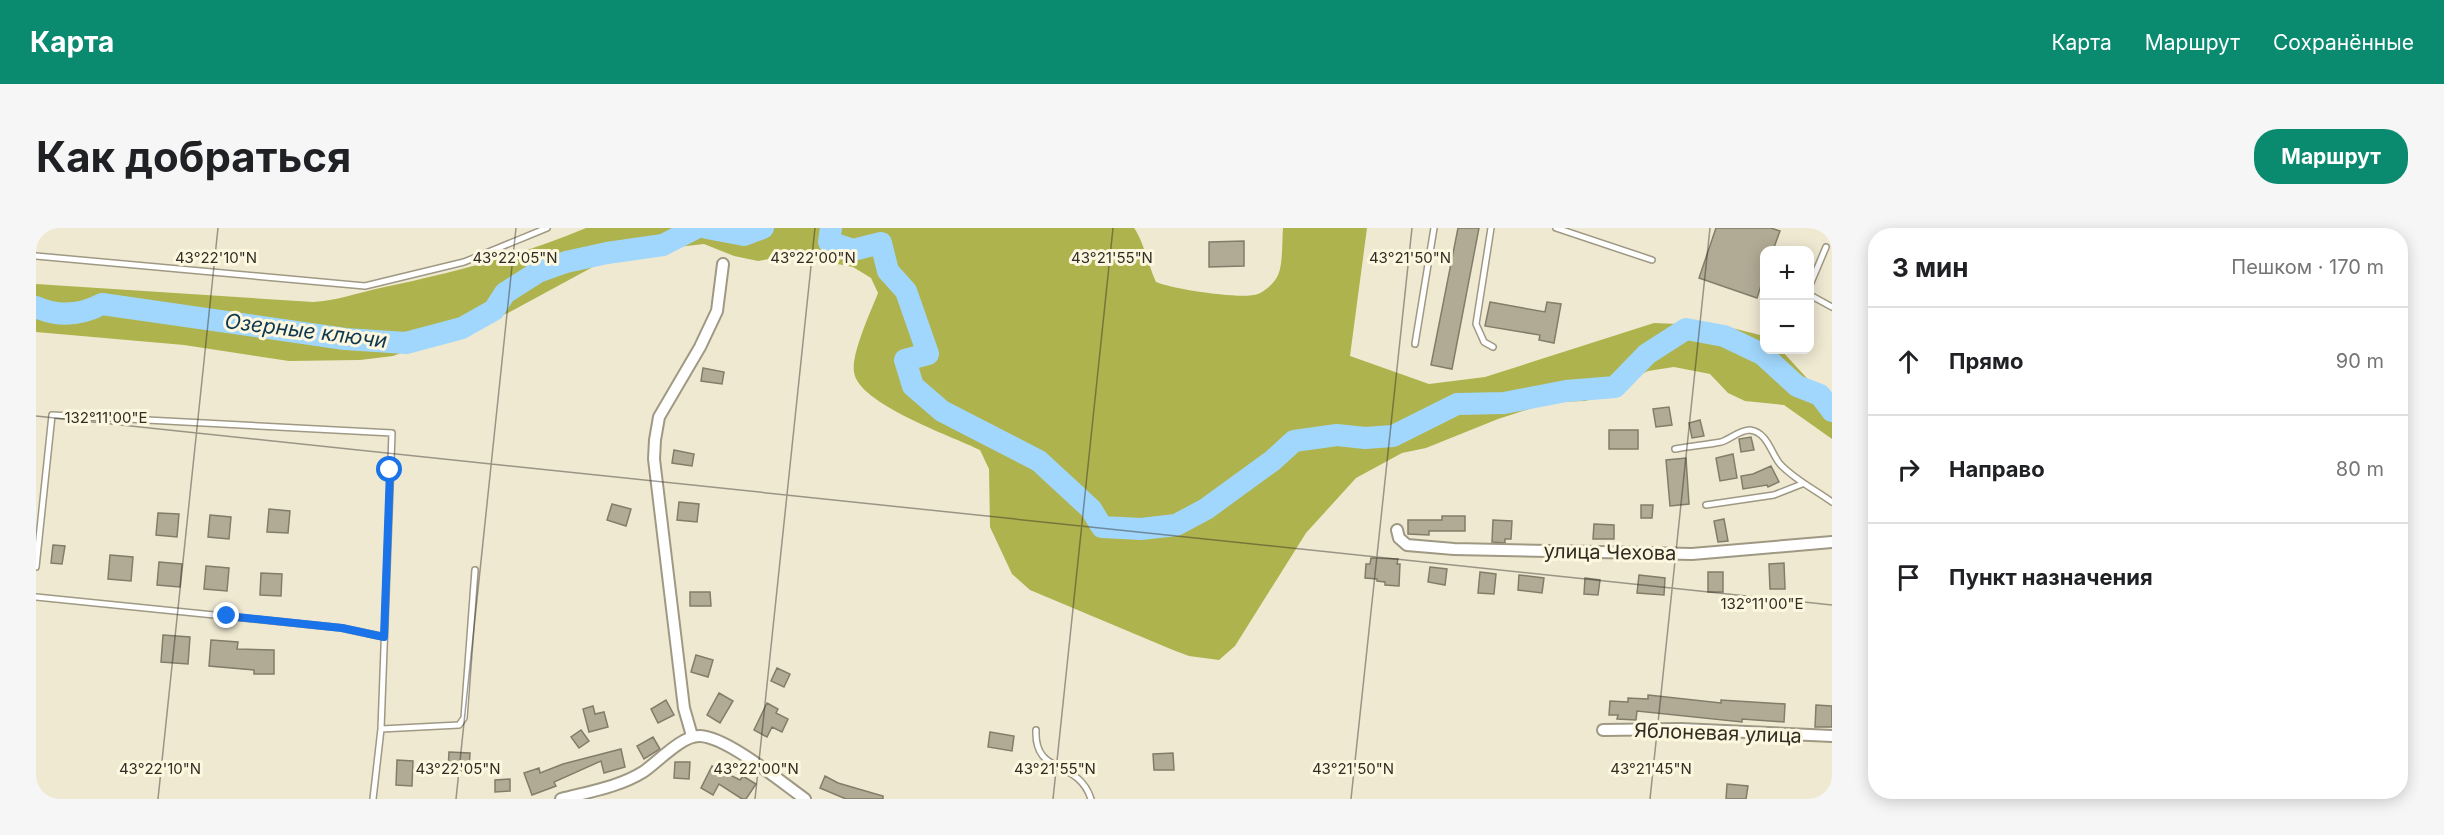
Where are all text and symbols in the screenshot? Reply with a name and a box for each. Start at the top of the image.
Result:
text: Карта [30,25,114,59]
text: Карта [2051,30,2112,55]
text: Маршрут [2145,30,2240,55]
text: Сохранённые [2273,30,2414,55]
button: Маршрут [2254,129,2408,184]
text: Как добраться [36,131,351,182]
map controls [1760,246,1814,354]
button: + [1760,246,1814,300]
text: 43°22'10"N [175,248,257,267]
text: 43°22'05"N [472,248,558,267]
text: 43°22'00"N [770,248,856,267]
text: 43°21'55"N [1071,248,1153,267]
text: 43°21'50"N [1369,248,1451,267]
text: 3 мин [1892,252,1968,283]
text: Пешком · 170 m [2231,255,2384,279]
button: − [1760,300,1814,354]
water label: Озерные ключи [224,308,389,353]
icon: ahead [1892,345,1925,378]
text: Прямо [1949,348,2023,374]
text: 90 m [2336,349,2384,373]
text: 132°11'00"E [65,408,147,427]
icon: right [1892,453,1925,486]
route start [376,456,402,482]
text: Направо [1949,456,2045,482]
text: 80 m [2336,457,2384,481]
street label: улица Чехова [1543,539,1677,565]
icon: arrive [1892,561,1925,594]
text: Пункт назначения [1949,564,2153,590]
text: 132°11'00"E [1721,594,1803,613]
route end [213,602,239,628]
street label: Яблоневая улица [1634,718,1802,748]
text: 43°22'10"N [119,759,201,778]
text: 43°22'05"N [415,759,501,778]
text: 43°22'00"N [713,759,799,778]
text: 43°21'55"N [1014,759,1096,778]
text: 43°21'50"N [1312,759,1394,778]
text: 43°21'45"N [1610,759,1692,778]

